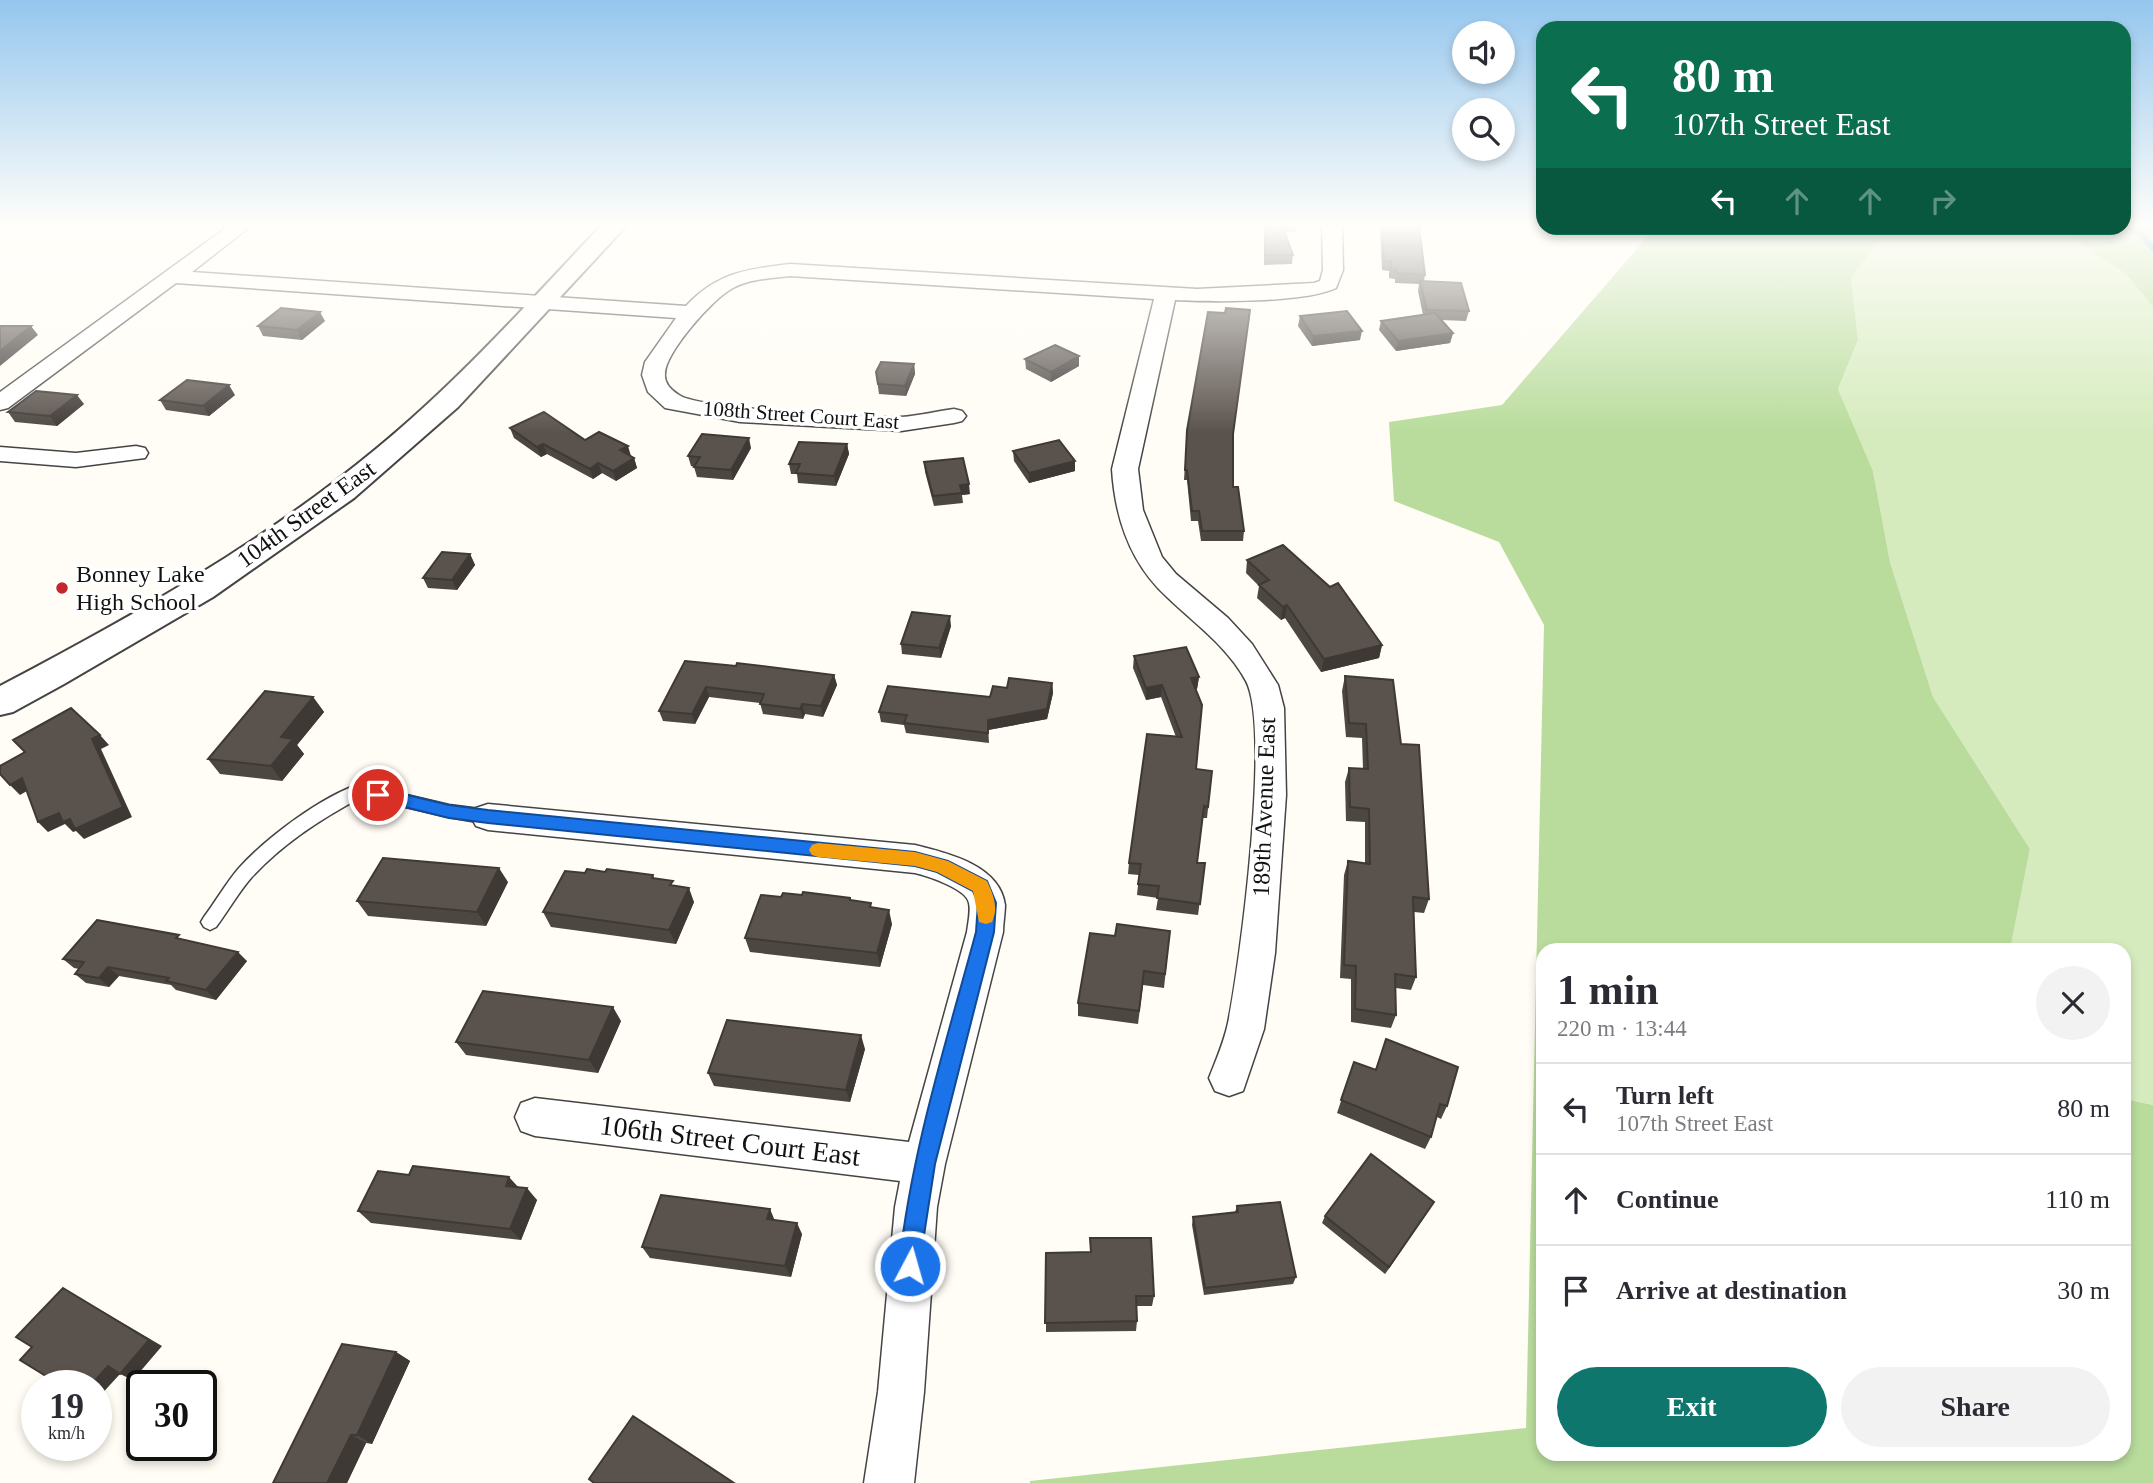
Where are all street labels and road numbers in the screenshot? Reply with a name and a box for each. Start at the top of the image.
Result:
street label: 108th Street Court East [702,396,900,434]
street label: 104th Street East [232,455,380,573]
street label: 189th Avenue East [1248,717,1280,897]
street label: 106th Street Court East [598,1109,862,1172]

